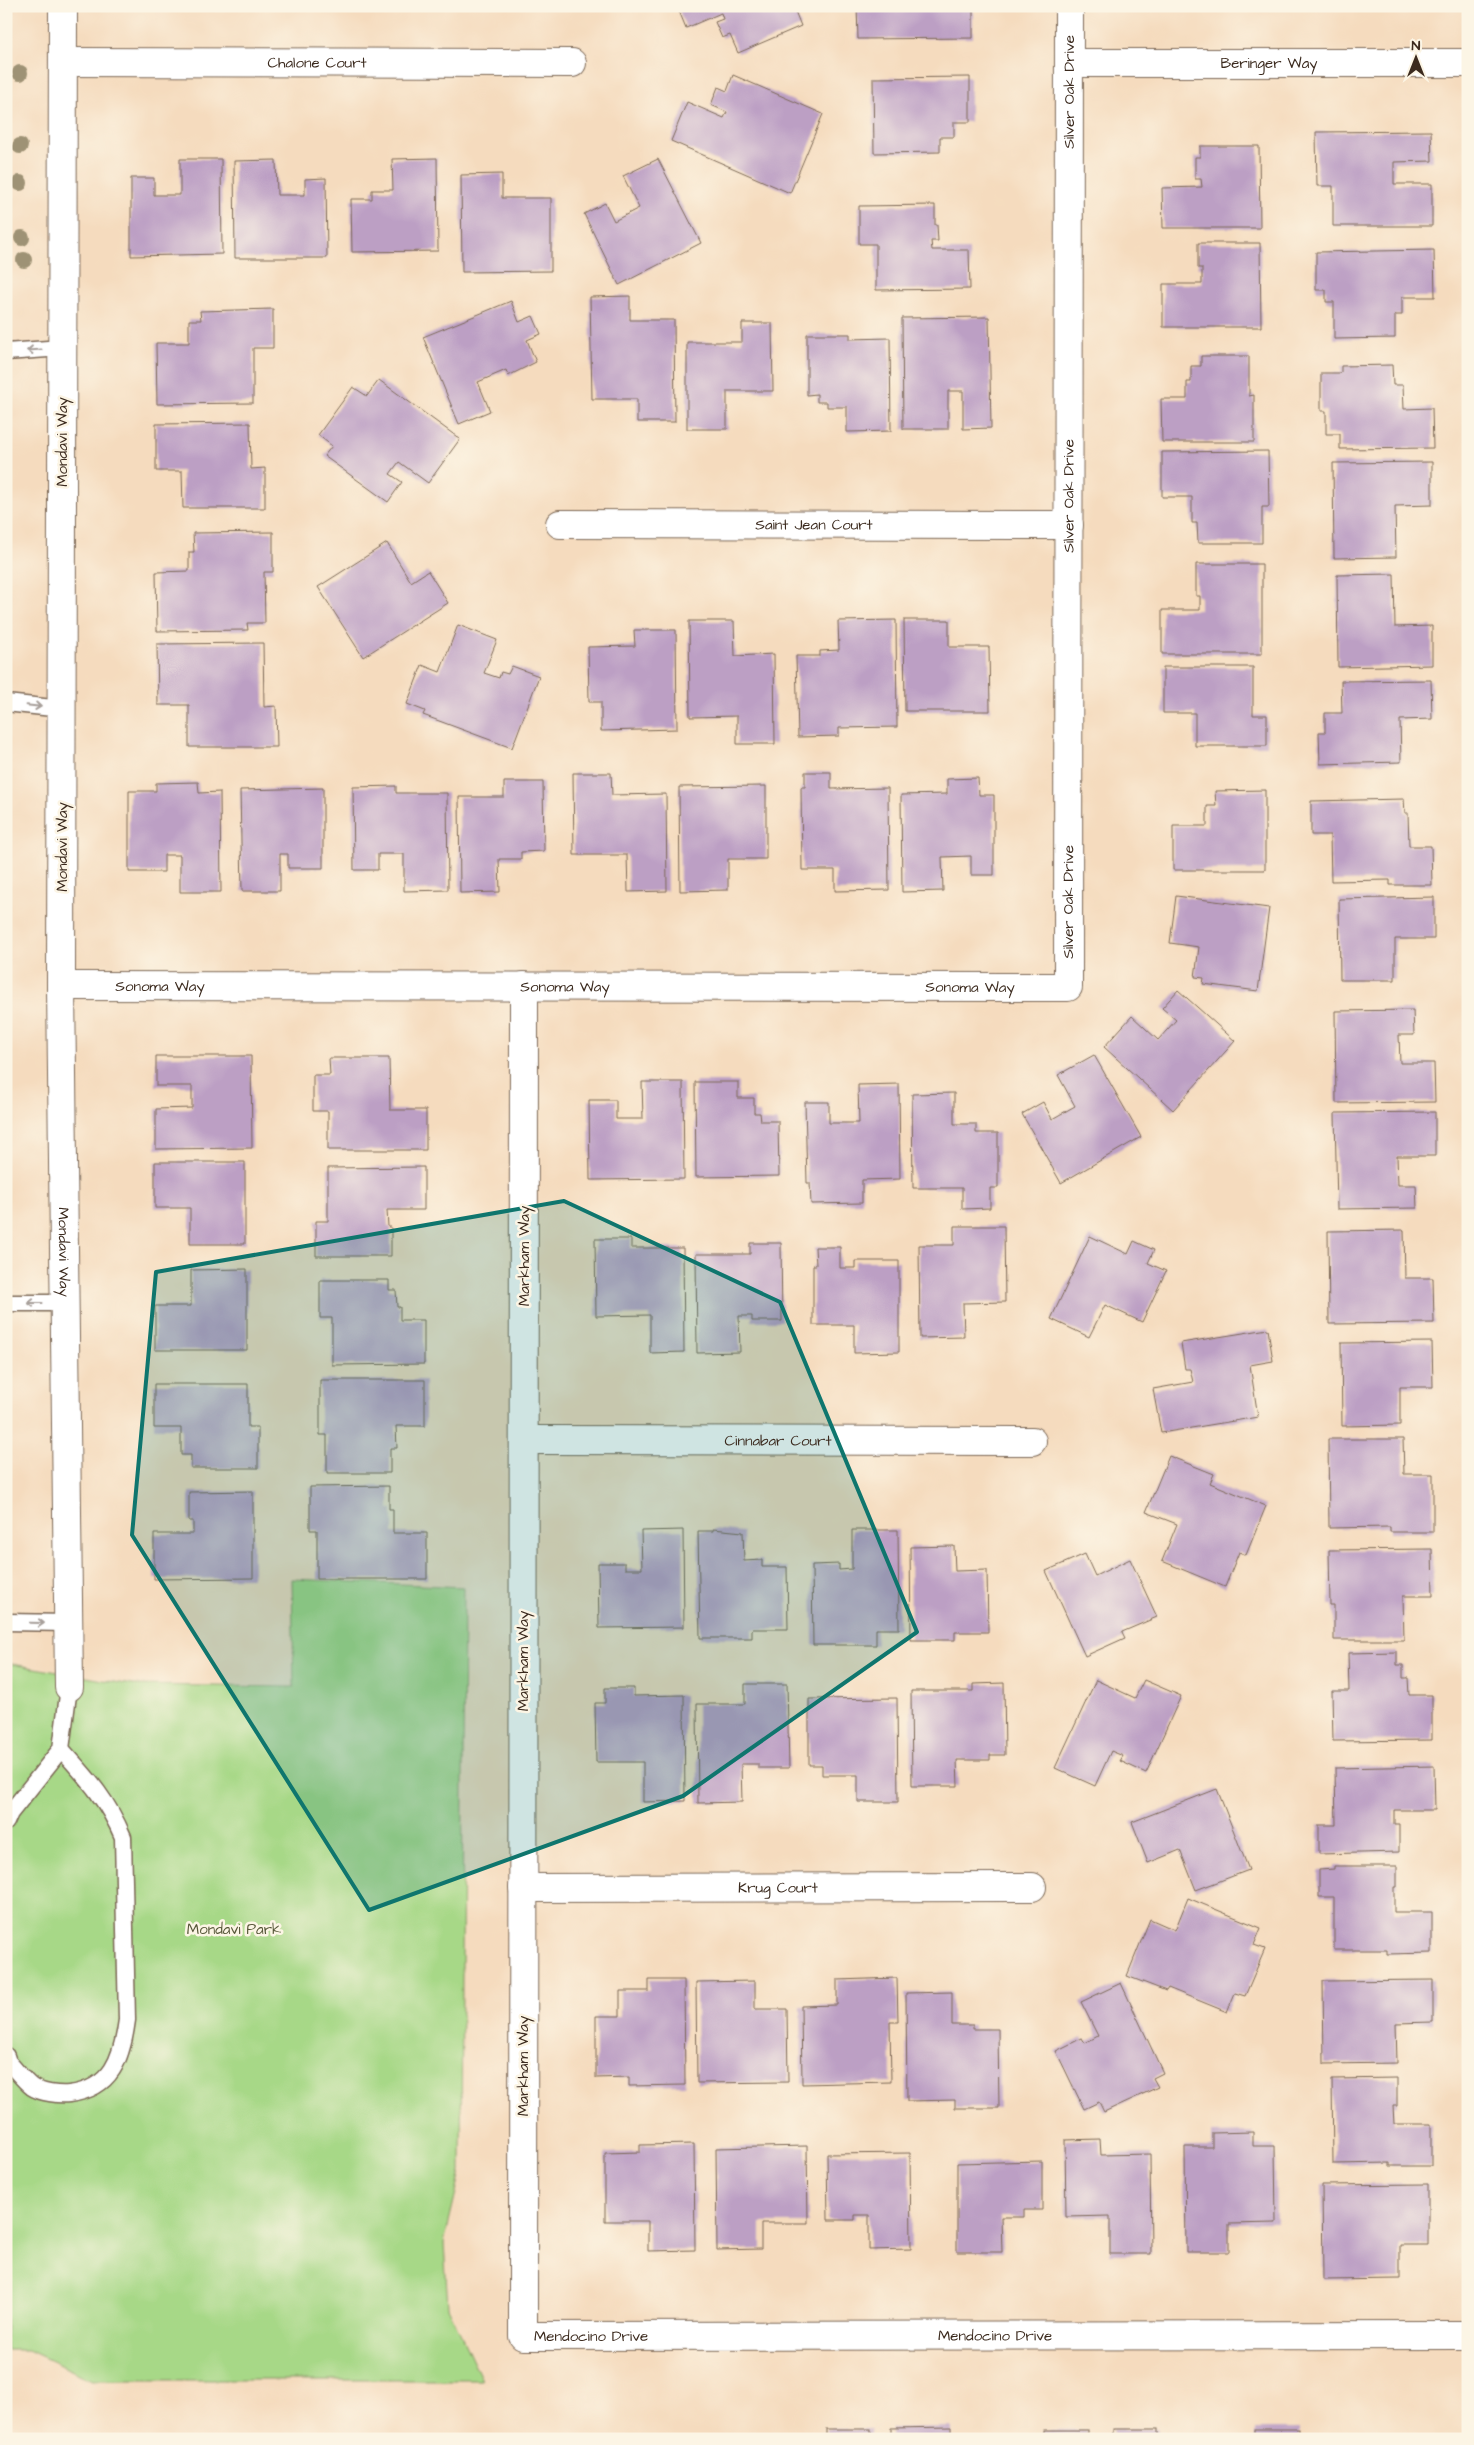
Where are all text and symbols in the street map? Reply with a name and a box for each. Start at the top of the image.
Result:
north arrow [1392,32,1442,82]
street label: Silver Oak Drive [1058,35,1079,149]
text: N [1412,36,1421,56]
street label: Chalone Court [267,52,367,73]
street label: Beringer Way [1221,53,1318,75]
one-way arrow [26,345,42,354]
street label: Mondavi Way [52,397,74,487]
street label: Silver Oak Drive [1058,439,1079,553]
street label: Saint Jean Court [755,514,873,535]
one-way arrow [26,701,42,711]
street label: Mondavi Way [52,802,74,892]
street label: Silver Oak Drive [1058,845,1079,959]
street label: Sonoma Way [115,976,205,998]
street label: Sonoma Way [520,976,610,998]
street label: Sonoma Way [925,976,1015,998]
street label: Markham Way [514,1206,536,1306]
street label: Mondavi Way [53,1207,75,1297]
one-way arrow [28,1298,44,1308]
street label: Cinnabar Court [724,1430,832,1451]
street label: Markham Way [513,1611,535,1711]
one-way arrow [29,1618,45,1628]
street label: Krug Court [738,1877,818,1899]
park label: Mondavi Park [187,1919,281,1940]
street label: Markham Way [513,2016,535,2116]
street label: Mendocino Drive [534,2325,648,2346]
street label: Mendocino Drive [938,2325,1052,2346]

